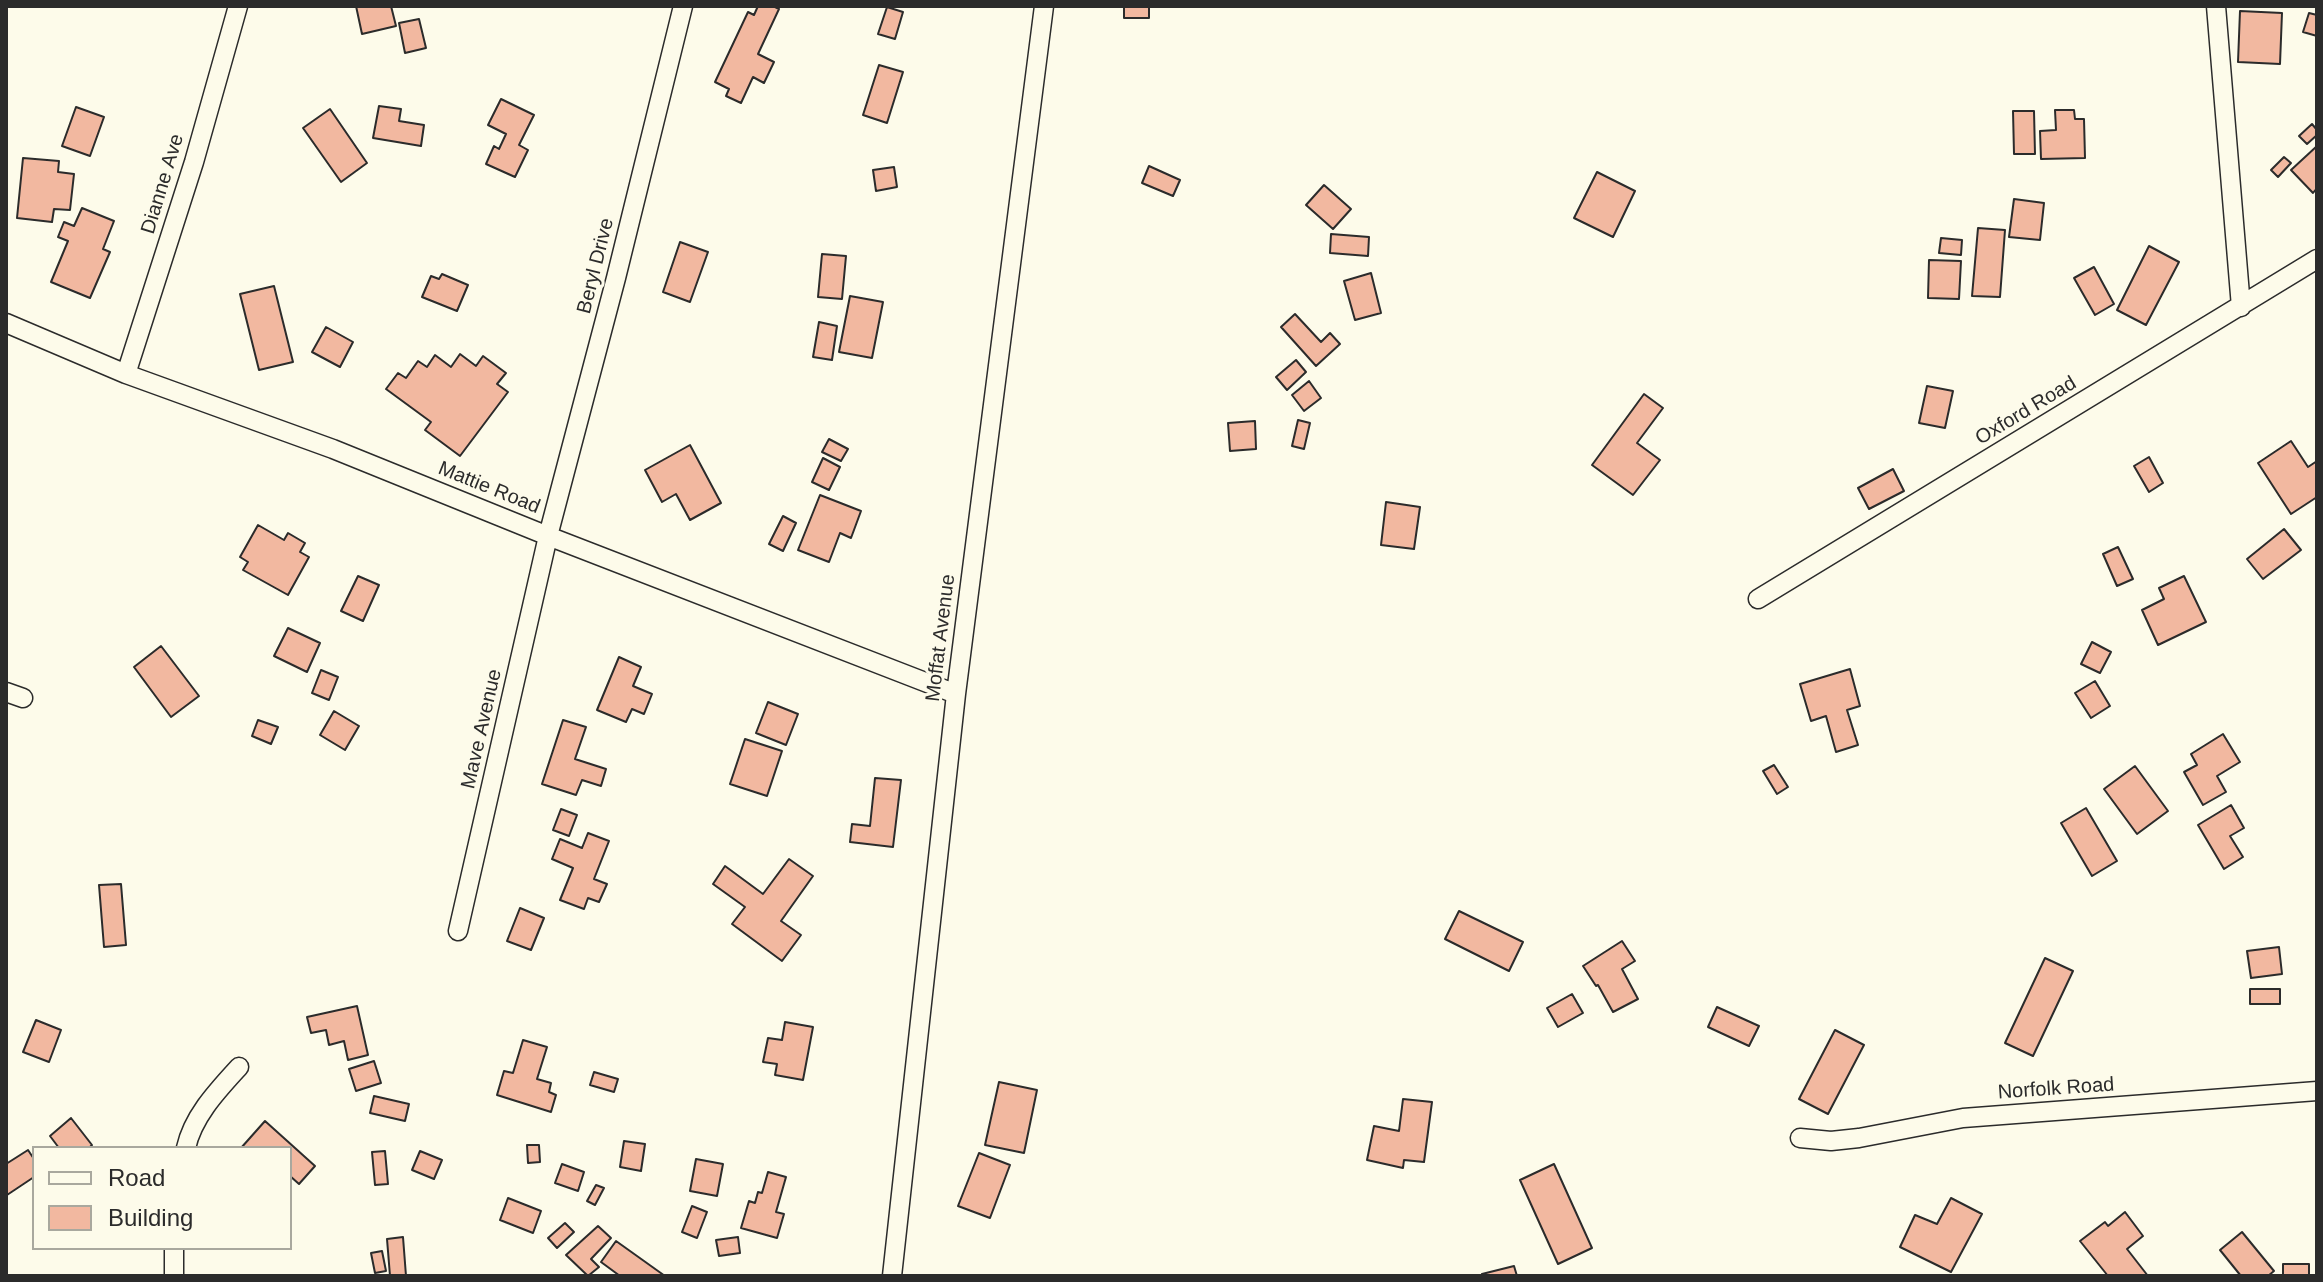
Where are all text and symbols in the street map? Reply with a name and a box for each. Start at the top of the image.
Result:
street label: Dianne Ave [136,131,190,237]
street label: Beryl Drive [573,216,619,316]
street label: Oxford Road [1971,372,2081,450]
street label: Mattie Road [435,457,543,519]
street label: Moffat Avenue [921,573,961,703]
street label: Mave Avenue [457,667,507,791]
street label: Norfolk Road [1997,1073,2115,1105]
legend [32,1146,292,1250]
text: Road [108,1164,165,1191]
text: Building [108,1204,193,1231]

